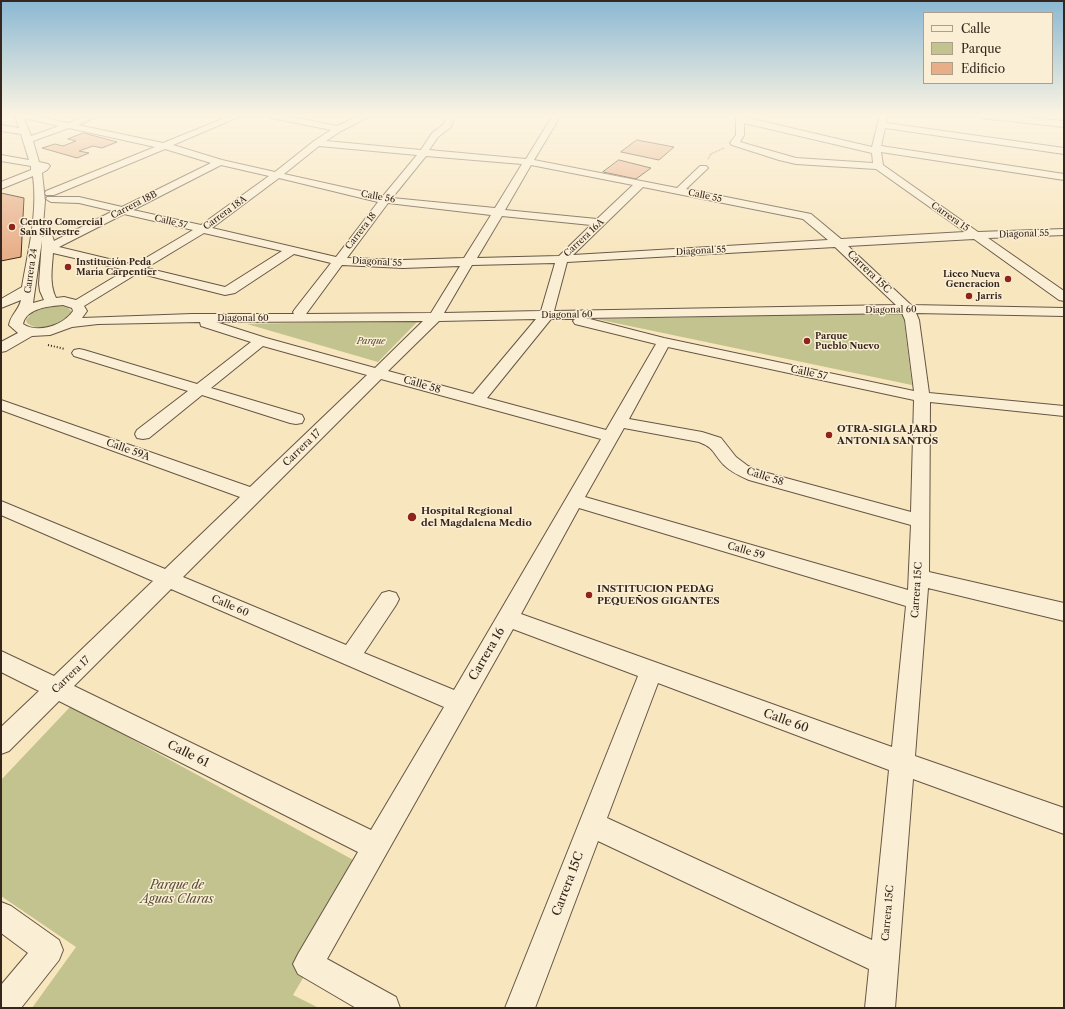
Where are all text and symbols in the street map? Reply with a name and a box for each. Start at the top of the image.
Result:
legend [923,12,1053,84]
text: Calle [961,21,990,36]
text: Parque [961,41,1001,56]
text: Edificio [961,61,1005,76]
street label: Calle 55 [687,187,723,205]
street label: Carrera 18B [109,189,159,221]
street label: Calle 56 [360,189,396,205]
street label: Carrera 18A [201,194,249,232]
street label: Carrera 15 [929,200,971,234]
street label: Carrera 18 [343,210,379,252]
street label: Calle 57 [153,213,189,231]
place label: Centro Comercial San Silvestre [20,217,103,238]
street label: Carrera 16A [562,217,606,259]
marker: Centro Comercial San Silvestre [7,222,17,232]
street label: Diagonal 55 [999,228,1049,240]
street label: Diagonal 55 [676,244,726,258]
street label: Carrera 24 [22,248,40,294]
street label: Carrera 15C [845,248,893,296]
street label: Diagonal 55 [352,255,402,269]
place label: Institución Peda María Carpentier [76,257,157,278]
marker: Institución Peda María Carpentier [63,262,73,272]
place label: Liceo Nueva Generacion [943,269,1000,290]
marker: Liceo Nueva Generacion [1003,274,1013,284]
marker: Jarris [964,291,974,301]
place label: Jarris [977,291,1002,301]
street label: Diagonal 60 [865,304,917,316]
street label: Diagonal 60 [541,309,593,321]
street label: Diagonal 60 [217,313,269,323]
place label: Parque Pueblo Nuevo [815,331,879,352]
park label: Parque [357,336,385,346]
marker: Parque Pueblo Nuevo [802,336,812,346]
street label: Calle 57 [789,363,829,383]
street label: Calle 58 [402,374,442,396]
place label: OTRA-SIGLA JARD ANTONIA SANTOS [837,423,938,446]
street label: Carrera 17 [281,427,323,469]
marker: OTRA-SIGLA JARD ANTONIA SANTOS [824,430,834,440]
street label: Calle 59A [105,437,151,463]
street label: Calle 58 [745,465,785,489]
place label: Hospital Regional del Magdalena Medio [421,505,532,528]
marker: Hospital Regional del Magdalena Medio [406,511,418,523]
street label: Calle 59 [726,540,766,562]
street label: Carrera 15C [909,561,925,619]
place label: INSTITUCION PEDAG PEQUEÑOS GIGANTES [597,583,720,606]
marker: INSTITUCION PEDAG PEQUEÑOS GIGANTES [584,590,594,600]
street label: Calle 60 [210,593,250,619]
street label: Carrera 16 [466,625,508,683]
street label: Carrera 17 [50,654,92,696]
street label: Calle 60 [761,706,811,736]
street label: Calle 61 [165,738,211,770]
street label: Carrera 15C [549,850,587,918]
park label: Parque de Aguas Claras [140,879,214,907]
street label: Carrera 15C [880,884,896,942]

